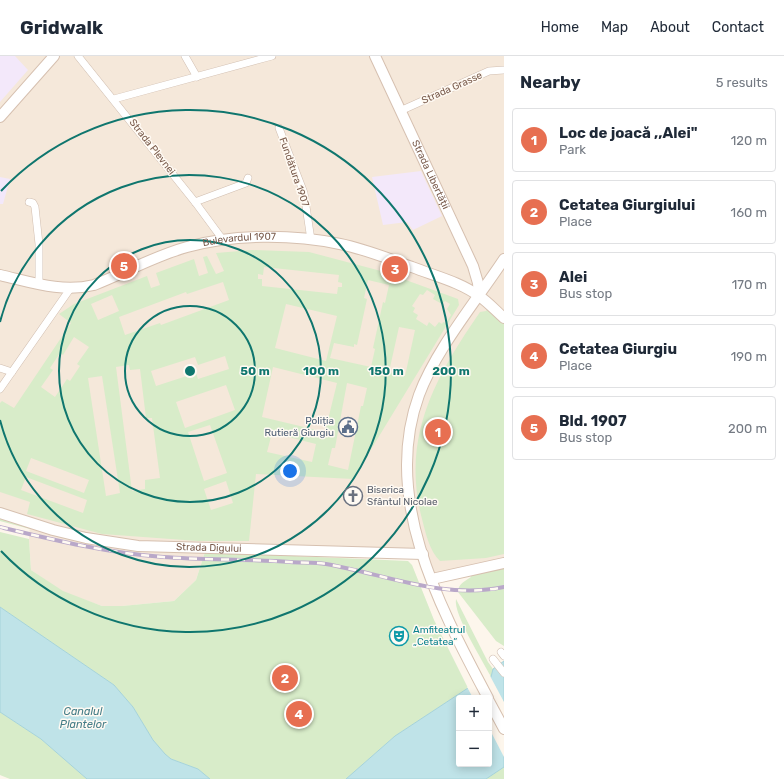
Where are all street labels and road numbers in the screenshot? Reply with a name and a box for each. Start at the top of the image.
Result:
street label: Strada Grasse [420,69,485,107]
street label: Strada Plevnei [127,117,177,177]
street label: Fundătura 1907 [277,136,311,208]
street label: Strada Libertății [409,138,452,211]
street label: Bulevardul 1907 [201,231,276,249]
street label: Strada Digului [176,541,242,555]

